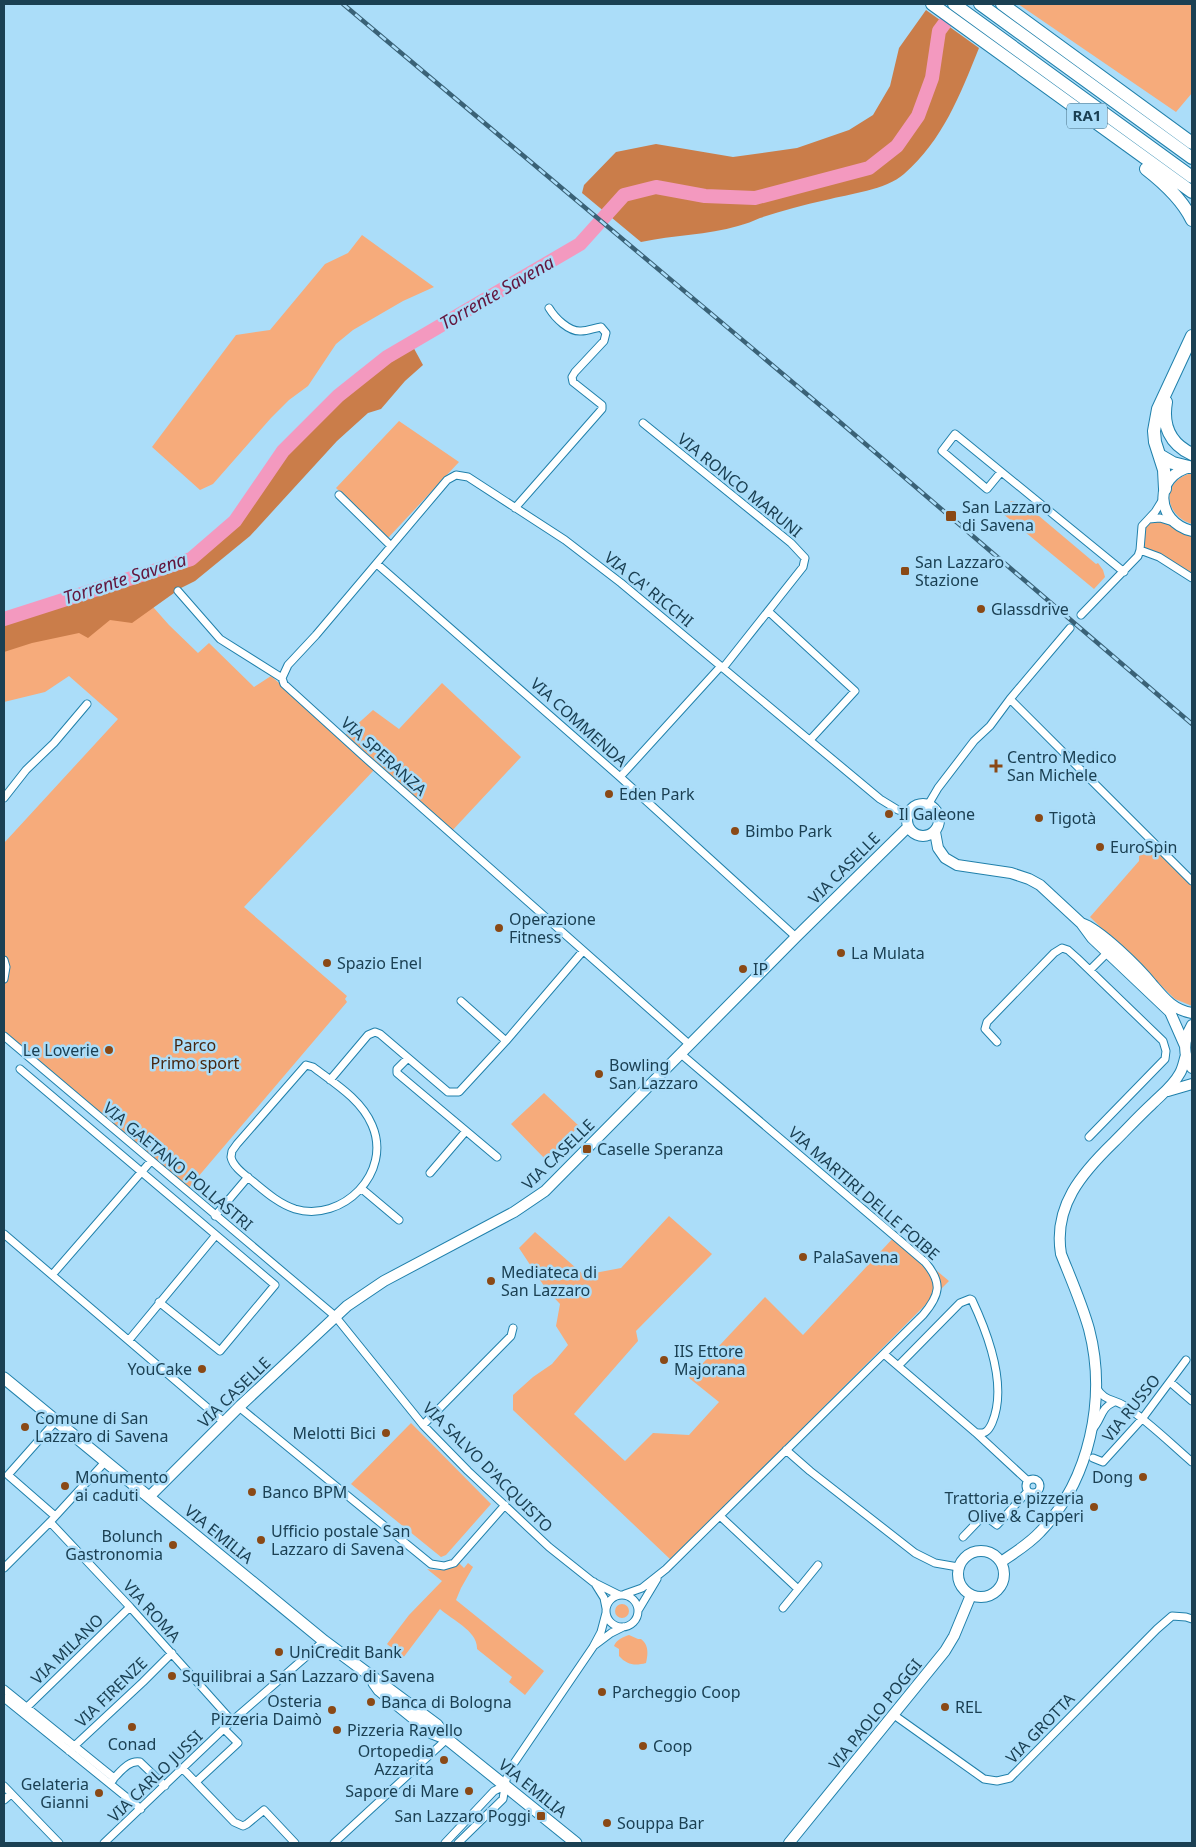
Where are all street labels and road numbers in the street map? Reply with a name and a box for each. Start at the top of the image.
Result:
road number: RA1 [1067,104,1107,128]
street label: VIA RONCO MARUNI [673,428,807,542]
street label: VIA CA' RICCHI [600,546,698,632]
street label: VIA COMMENDA [526,673,633,772]
street label: VIA SPERANZA [336,712,432,801]
street label: VIA CASELLE [803,827,885,909]
street label: VIA GAETANO POLLASTRI [98,1097,258,1235]
street label: VIA CASELLE [517,1114,599,1194]
street label: VIA MARTIRI DELLE FOIBE [784,1121,944,1265]
street label: VIA CASELLE [193,1352,275,1432]
street label: VIA RUSSO [1097,1370,1165,1446]
street label: VIA SALVO D'ACQUISTO [418,1397,558,1537]
street label: VIA EMILIA [180,1500,258,1569]
street label: VIA ROMA [118,1575,186,1647]
street label: VIA MILANO [26,1609,108,1689]
street label: VIA FIRENZE [70,1652,152,1732]
street label: VIA PAOLO POGGI [824,1654,926,1774]
street label: VIA GROTTA [1001,1687,1080,1768]
street label: VIA CARLO JUSSI [103,1725,207,1827]
street label: VIA EMILIA [494,1754,572,1823]

